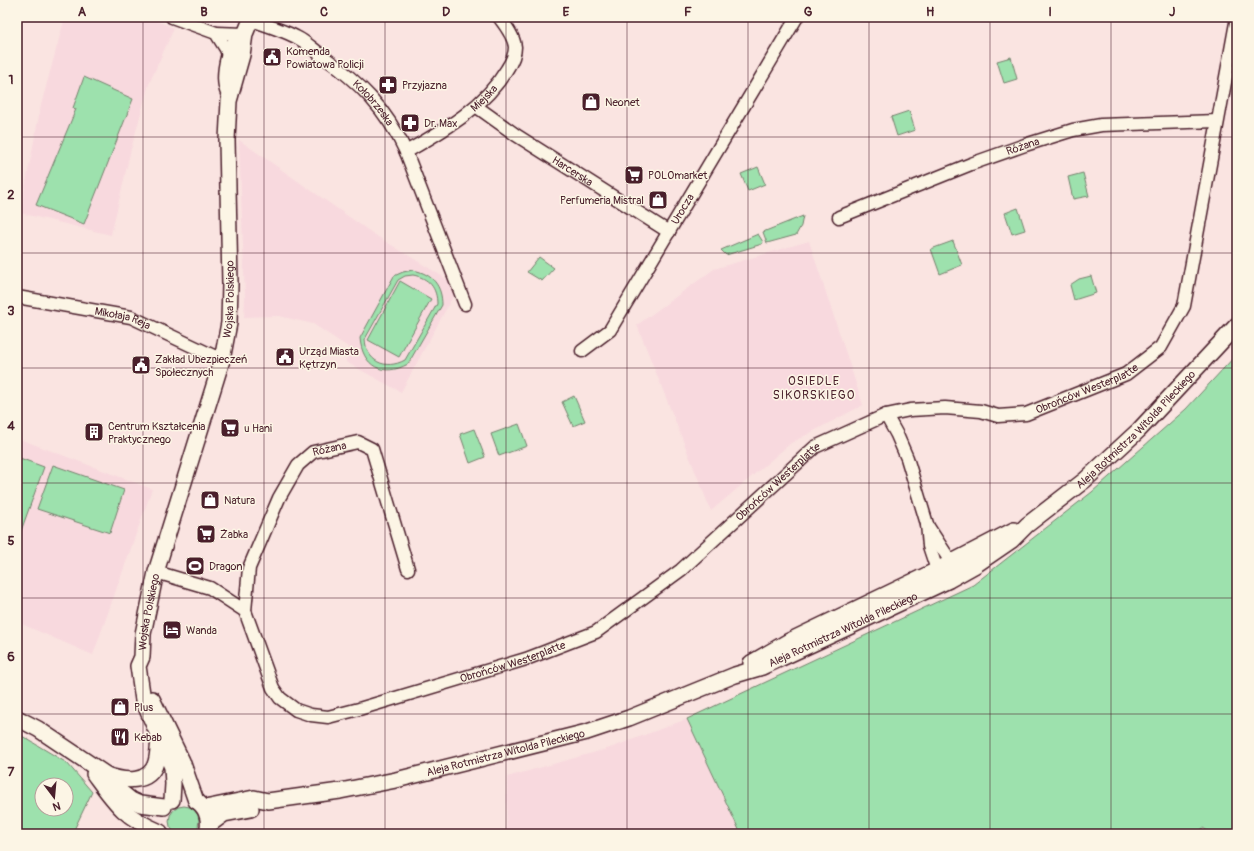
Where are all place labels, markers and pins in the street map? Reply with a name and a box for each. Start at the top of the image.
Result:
place label: Komenda Powiatowa Policji [286,45,364,71]
public building icon: Komenda Powiatowa Policji [261,46,283,68]
pharmacy icon: Przyjazna [377,74,399,96]
place label: Przyjazna [402,79,447,92]
shop icon: Neonet [580,91,602,113]
place label: Neonet [605,96,640,109]
pharmacy icon: Dr. Max [399,112,421,134]
place label: Dr. Max [424,117,458,130]
supermarket icon: POLOmarket [623,164,645,186]
place label: POLOmarket [648,169,708,182]
shop icon: Perfumeria Mistral [647,189,669,211]
place label: Perfumeria Mistral [560,194,644,207]
place label: Urząd Miasta Kętrzyn [299,345,359,371]
public building icon: Urząd Miasta Kętrzyn [274,346,296,368]
place label: Zakład Ubezpieczeń Społecznych [155,353,247,379]
public building icon: Zakład Ubezpieczeń Społecznych [130,354,152,376]
supermarket icon: u Hani [219,417,241,439]
place label: Centrum Kształcenia Praktycznego [108,420,205,446]
building icon: Centrum Kształcenia Praktycznego [83,421,105,443]
place label: u Hani [244,422,272,435]
shop icon: Natura [199,489,221,511]
place label: Natura [224,494,255,507]
supermarket icon: Żabka [195,523,217,545]
place label: Żabka [220,528,248,541]
sports icon: Dragon [184,555,206,577]
place label: Dragon [209,560,243,573]
hotel icon: Wanda [161,619,183,641]
place label: Wanda [186,624,217,637]
shop icon: Plus [109,696,131,718]
place label: Plus [134,701,153,714]
restaurant icon: Kebab [109,726,131,748]
place label: Kebab [134,731,162,744]

